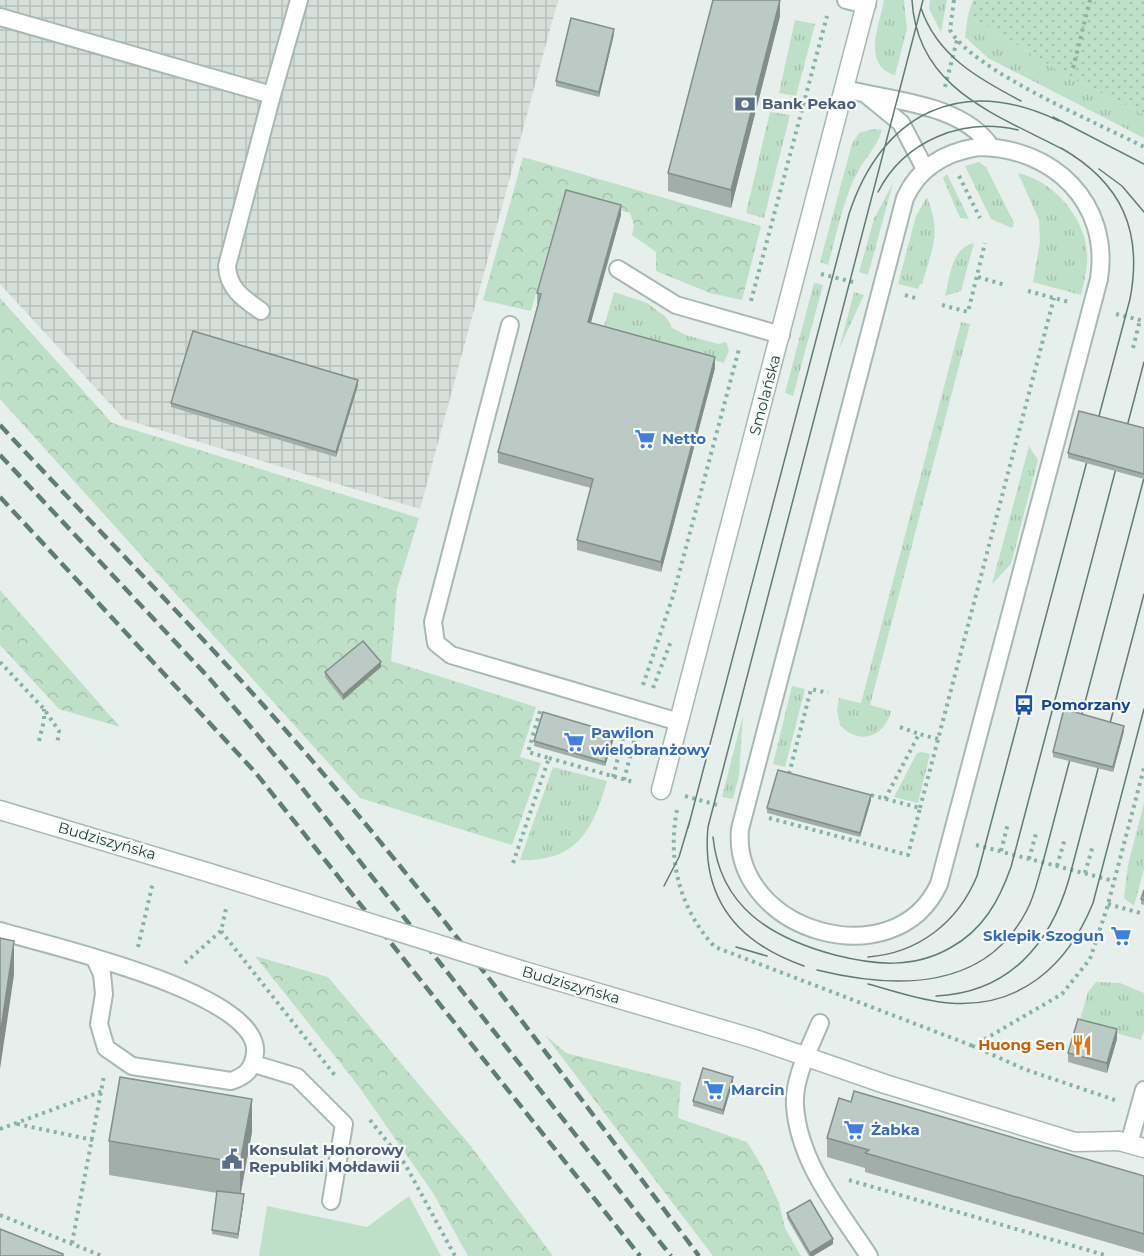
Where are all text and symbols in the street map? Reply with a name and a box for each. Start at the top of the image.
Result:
bank icon: Bank Pekao [733,92,757,116]
place label: Bank Pekao [762,94,856,113]
street label: Smolańska [745,353,784,437]
supermarket icon: Netto [633,427,657,451]
place label: Netto [662,429,706,448]
bus stop icon: Pomorzany [1012,693,1036,717]
place label: Pomorzany [1041,695,1131,714]
place label: Pawilon wielobranżowy [591,723,711,759]
supermarket icon: Pawilon wielobranżowy [562,730,586,754]
street label: Budziszyńska [56,817,158,864]
supermarket icon: Sklepik Szogun [1109,924,1133,948]
place label: Sklepik Szogun [983,926,1104,945]
street label: Budziszyńska [520,961,622,1008]
restaurant icon: Huong Sen [1070,1033,1094,1057]
place label: Huong Sen [978,1035,1065,1054]
supermarket icon: Marcin [702,1078,726,1102]
place label: Marcin [731,1080,785,1099]
supermarket icon: Żabka [842,1118,866,1142]
place label: Żabka [871,1120,920,1139]
place label: Konsulat Honorowy Republiki Mołdawii [249,1140,405,1176]
public building icon: Konsulat Honorowy Republiki Mołdawii [220,1147,244,1171]

